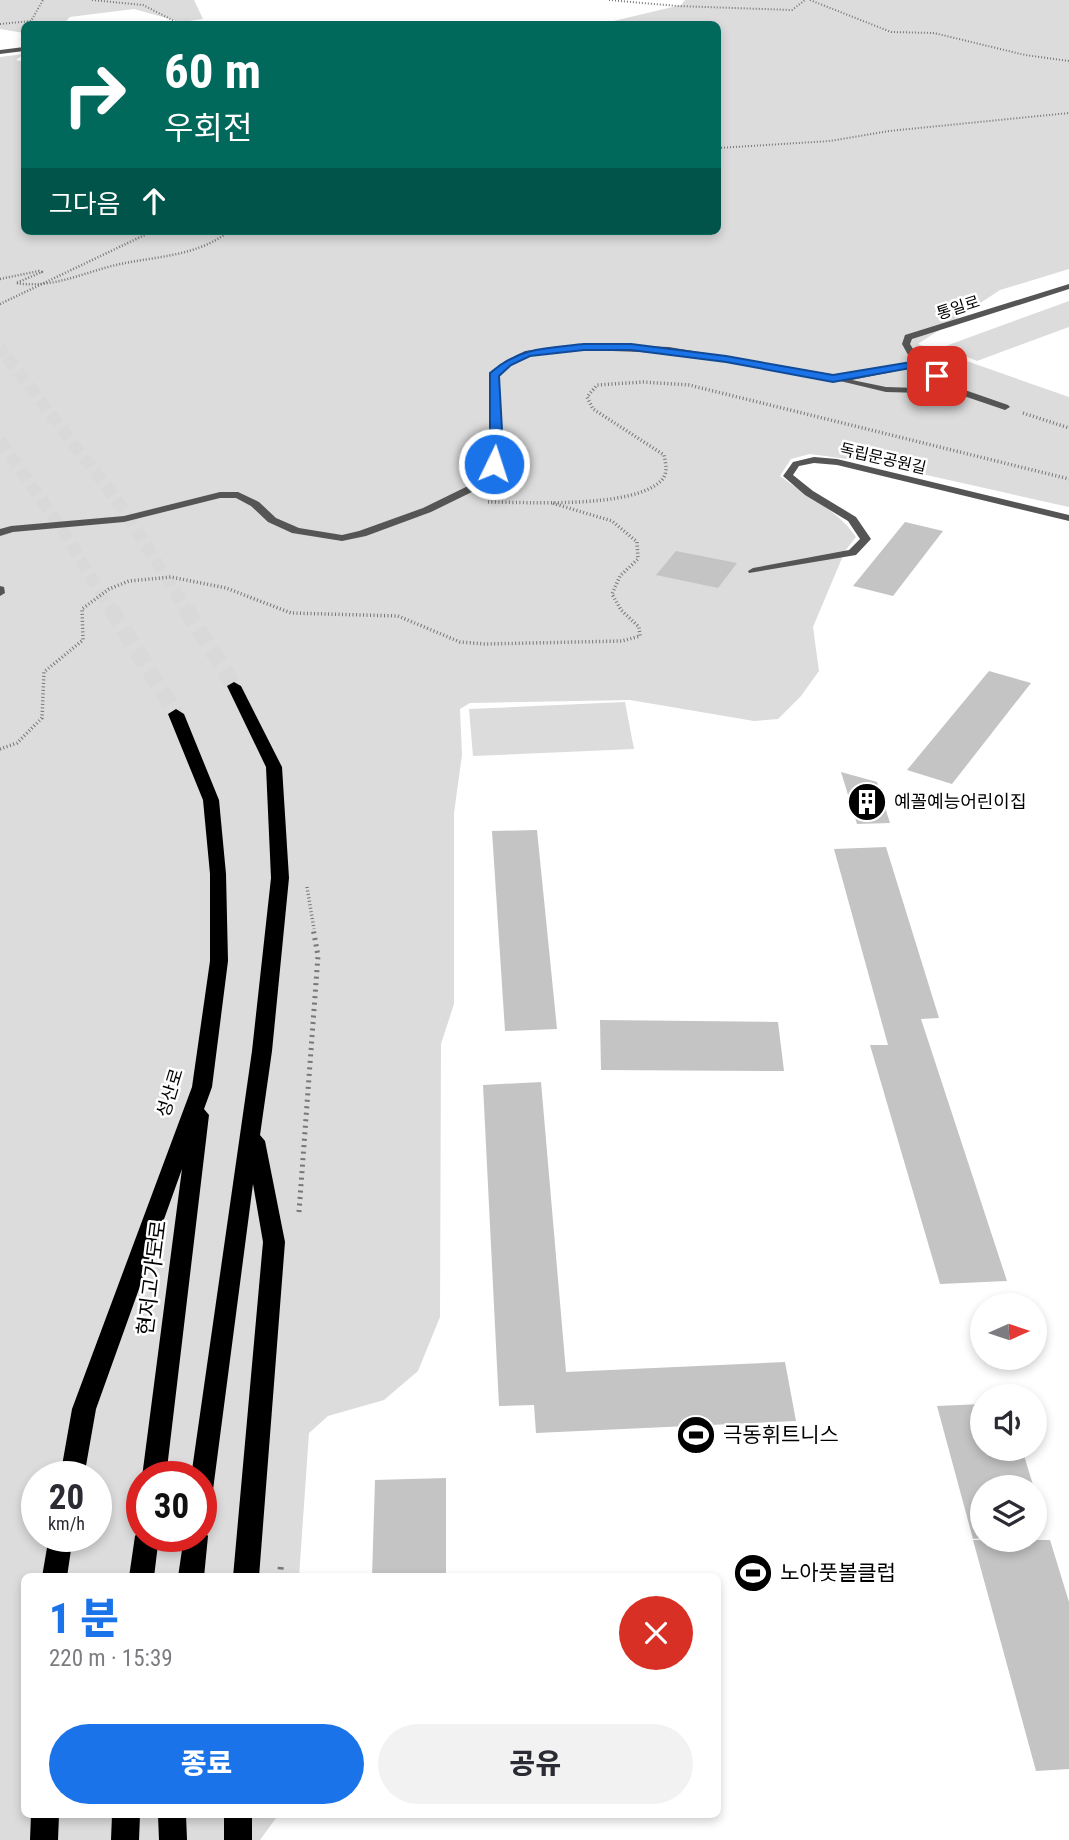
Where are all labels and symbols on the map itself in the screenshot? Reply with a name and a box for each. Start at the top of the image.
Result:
street label: 통일로 [934,292,982,323]
pin [907,346,967,406]
position arrow [457,427,531,501]
street label: 독립문공원길 [838,439,928,478]
building icon: 예꼴예능어린이집 [846,781,888,823]
place label: 예꼴예능어린이집 [894,791,1026,812]
street label: 성산로 [152,1066,187,1120]
street label: 현저고가도로 [133,1219,171,1337]
north arrow [970,1293,1046,1370]
sports icon: 극동휘트니스 [675,1414,717,1456]
place label: 극동휘트니스 [723,1423,839,1447]
speed limit sign: 30 [126,1461,217,1552]
sports icon: 노아풋볼클럽 [732,1552,774,1594]
place label: 노아풋볼클럽 [780,1561,896,1585]

